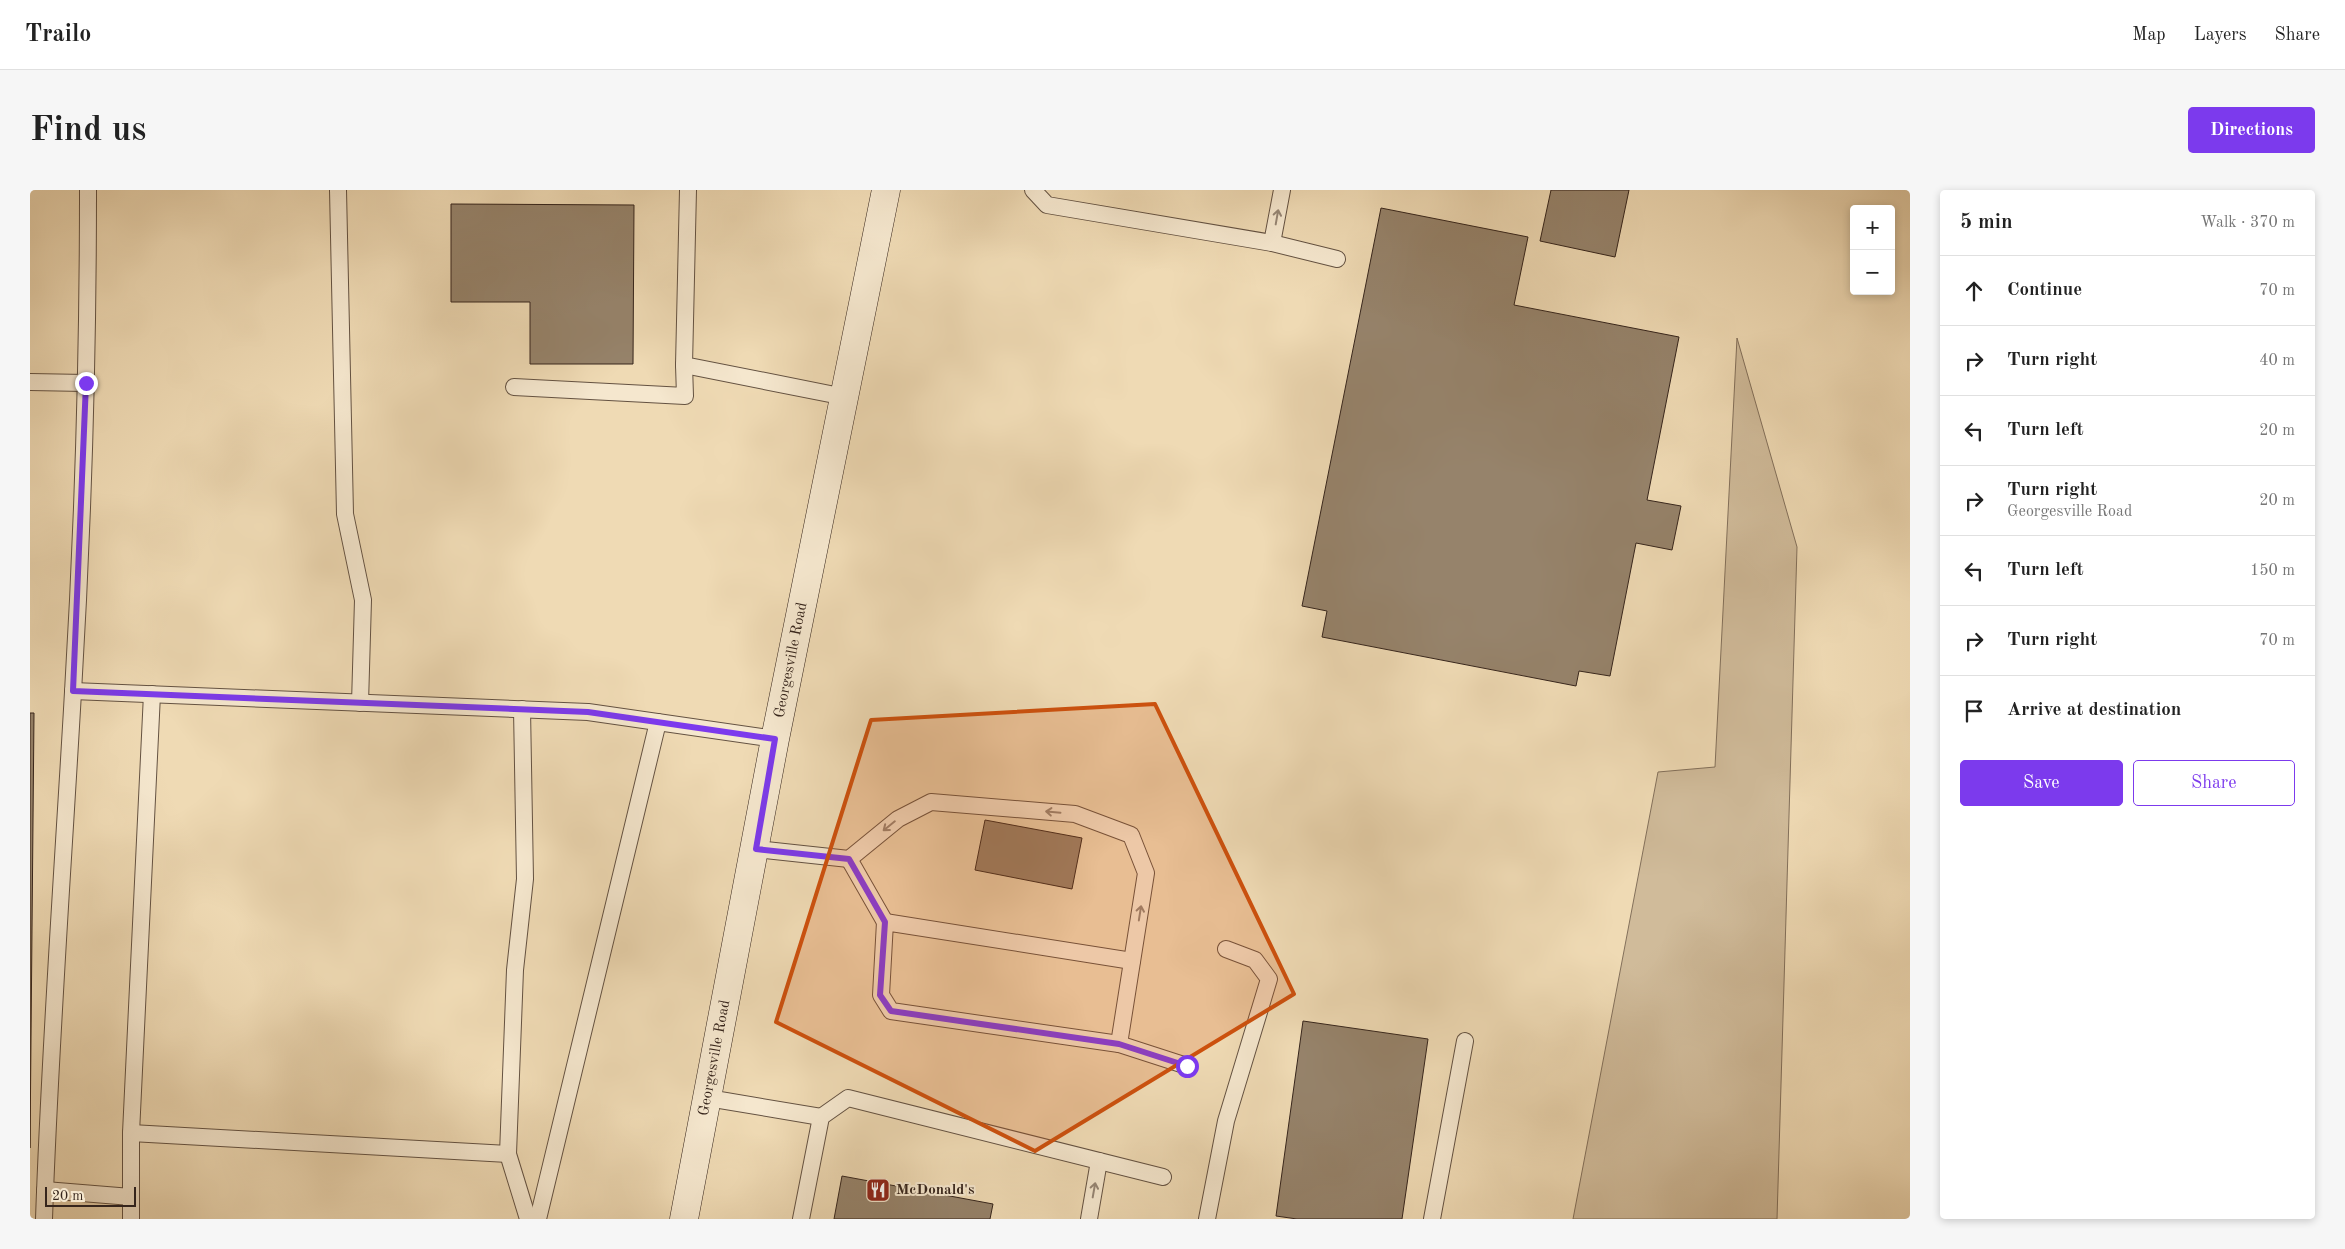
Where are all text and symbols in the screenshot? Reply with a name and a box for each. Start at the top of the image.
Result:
text: Trailo [25,23,91,47]
text: Map [2132,26,2166,44]
text: Layers [2194,26,2246,44]
text: Share [2274,26,2320,44]
button: Directions [2188,107,2315,153]
text: Find us [30,113,146,148]
map controls [1850,205,1895,295]
button: + [1850,205,1895,250]
one-way arrow [1273,209,1282,225]
text: 5 min [1960,212,2013,233]
text: Walk · 370 m [2200,215,2295,231]
button: − [1850,250,1895,295]
icon: ahead [1960,277,1988,305]
text: Continue [2007,281,2082,300]
text: 70 m [2259,283,2295,299]
icon: right [1960,347,1988,375]
text: Turn right [2007,351,2097,370]
text: 40 m [2259,353,2295,369]
route end [75,372,98,395]
icon: left [1960,417,1988,445]
text: Turn left [2007,421,2084,440]
text: 20 m [2259,423,2295,439]
text: Turn right [2007,481,2097,500]
icon: right [1960,487,1988,515]
text: 20 m [2259,493,2295,509]
text: Georgesville Road [2007,504,2132,520]
icon: left [1960,557,1988,585]
text: Turn left [2007,561,2084,580]
text: 150 m [2250,563,2295,579]
street label: Georgesville Road [772,601,810,719]
icon: right [1960,627,1988,655]
text: Turn right [2007,631,2097,650]
text: 70 m [2259,633,2295,649]
icon: arrive [1960,697,1988,725]
text: Arrive at destination [2007,701,2181,720]
button: Save [1960,760,2123,806]
button: Share [2133,760,2295,806]
one-way arrow [1045,807,1061,817]
one-way arrow [883,820,896,831]
one-way arrow [1135,905,1145,921]
street label: Georgesville Road [696,999,733,1117]
route start [1176,1055,1199,1078]
restaurant icon: McDonald's [865,1177,891,1203]
one-way arrow [1090,1182,1100,1198]
place label: McDonald's [896,1183,974,1198]
scale bar [45,1184,136,1207]
text: 20 m [52,1189,83,1203]

